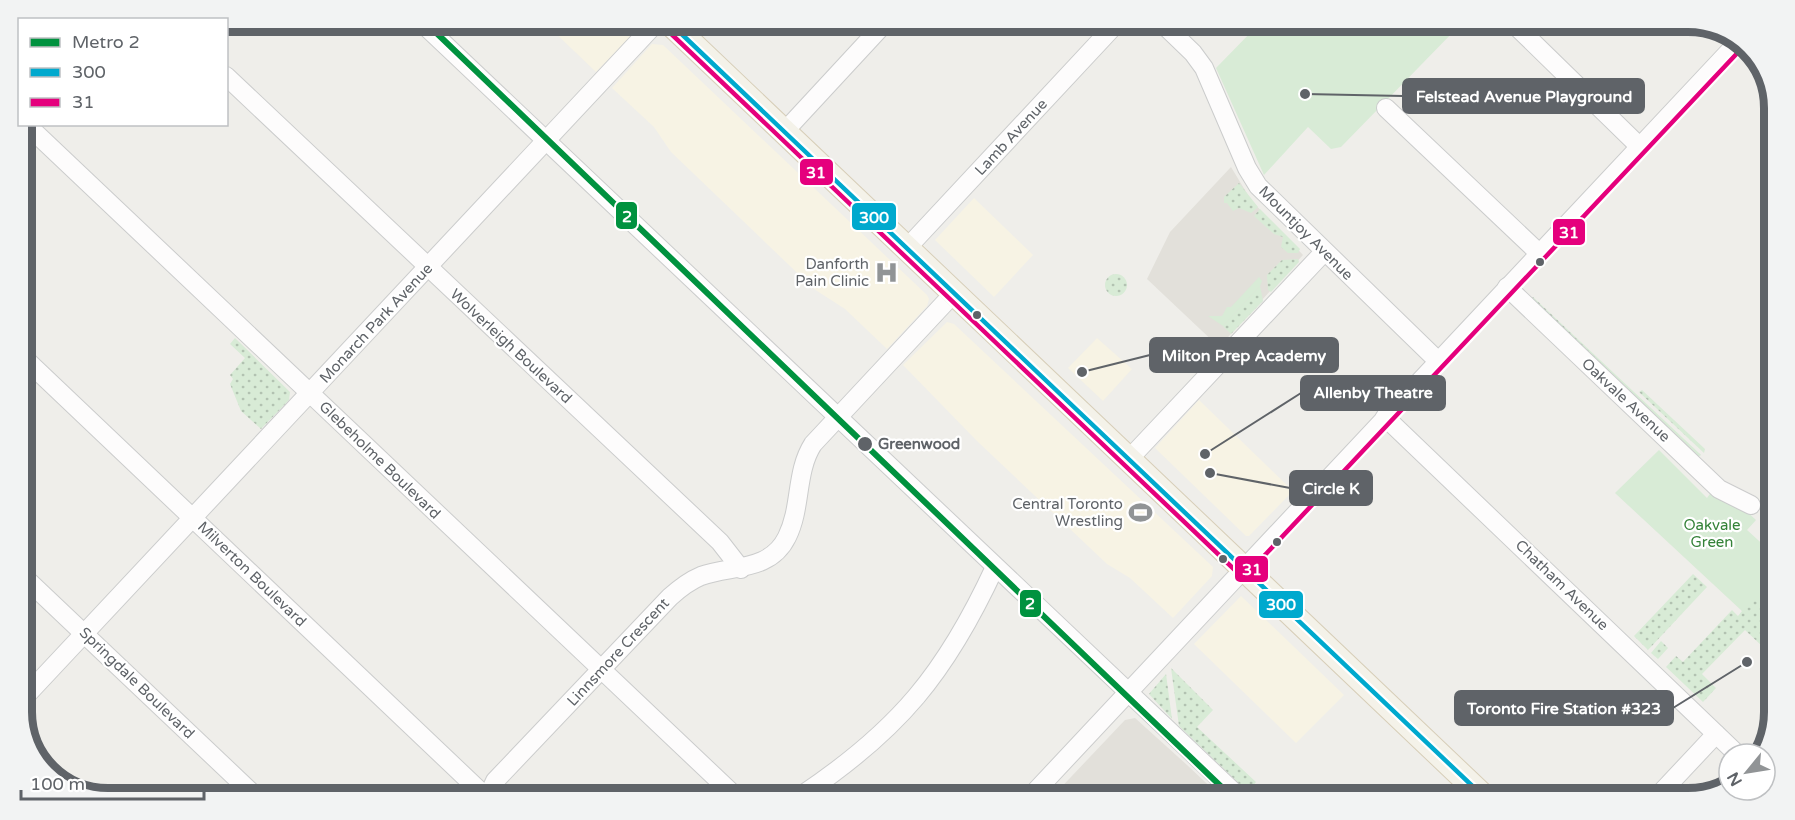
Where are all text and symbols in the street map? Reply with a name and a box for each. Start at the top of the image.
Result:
legend [18,18,228,126]
text: Metro 2 [72,31,140,53]
text: 300 [72,61,106,83]
callout: Felstead Avenue Playground [1403,79,1644,113]
text: Felstead Avenue Playground [1416,87,1632,107]
text: 31 [72,91,95,113]
street label: Lamb Avenue [971,95,1051,179]
line badge: 31 [799,158,834,186]
text: 31 [806,163,826,183]
street label: Mountjoy Avenue [1255,182,1357,284]
line badge: 2 [615,201,638,230]
line badge: 300 [851,202,897,231]
text: 2 [622,207,632,227]
text: 300 [859,208,889,228]
line badge: 31 [1552,218,1586,246]
text: 31 [1559,223,1579,243]
place label: Danforth Pain Clinic [795,255,869,290]
unlabelled marker [1534,256,1546,268]
street label: Monarch Park Avenue [316,259,436,387]
hospital icon: Danforth Pain Clinic [874,260,900,286]
street label: Wolverleigh Boulevard [446,285,576,407]
unlabelled marker [971,309,983,321]
callout: Milton Prep Academy [1150,338,1338,372]
text: Milton Prep Academy [1162,346,1327,366]
street label: Oakvale Avenue [1578,354,1674,446]
callout: Allenby Theatre [1301,376,1445,410]
text: Allenby Theatre [1313,383,1433,403]
street label: Glebeholme Boulevard [316,397,444,523]
marker: Greenwood [856,435,874,453]
place label: Greenwood [878,435,960,453]
callout: Circle K [1290,471,1372,505]
text: Circle K [1302,479,1360,499]
place label: Central Toronto Wrestling [1012,495,1123,530]
sports icon: Central Toronto Wrestling [1128,500,1154,526]
park label: Oakvale Green [1683,516,1741,551]
street label: Milverton Boulevard [194,518,310,630]
unlabelled marker [1271,536,1283,548]
street label: Chatham Avenue [1512,536,1612,634]
unlabelled marker [1217,553,1229,565]
line badge: 31 [1234,555,1269,583]
text: 31 [1242,560,1262,580]
line badge: 2 [1019,589,1042,618]
line badge: 300 [1258,590,1304,619]
street label: Linnsmore Crescent [563,594,673,710]
text: 2 [1025,594,1035,614]
text: 300 [1266,595,1296,615]
street label: Springdale Boulevard [76,623,198,743]
callout: Toronto Fire Station #323 [1455,691,1673,725]
text: Toronto Fire Station #323 [1466,699,1661,719]
north arrow [1717,742,1777,802]
scale bar [21,763,204,801]
text: N [1723,768,1747,790]
text: 100 m [30,773,85,795]

